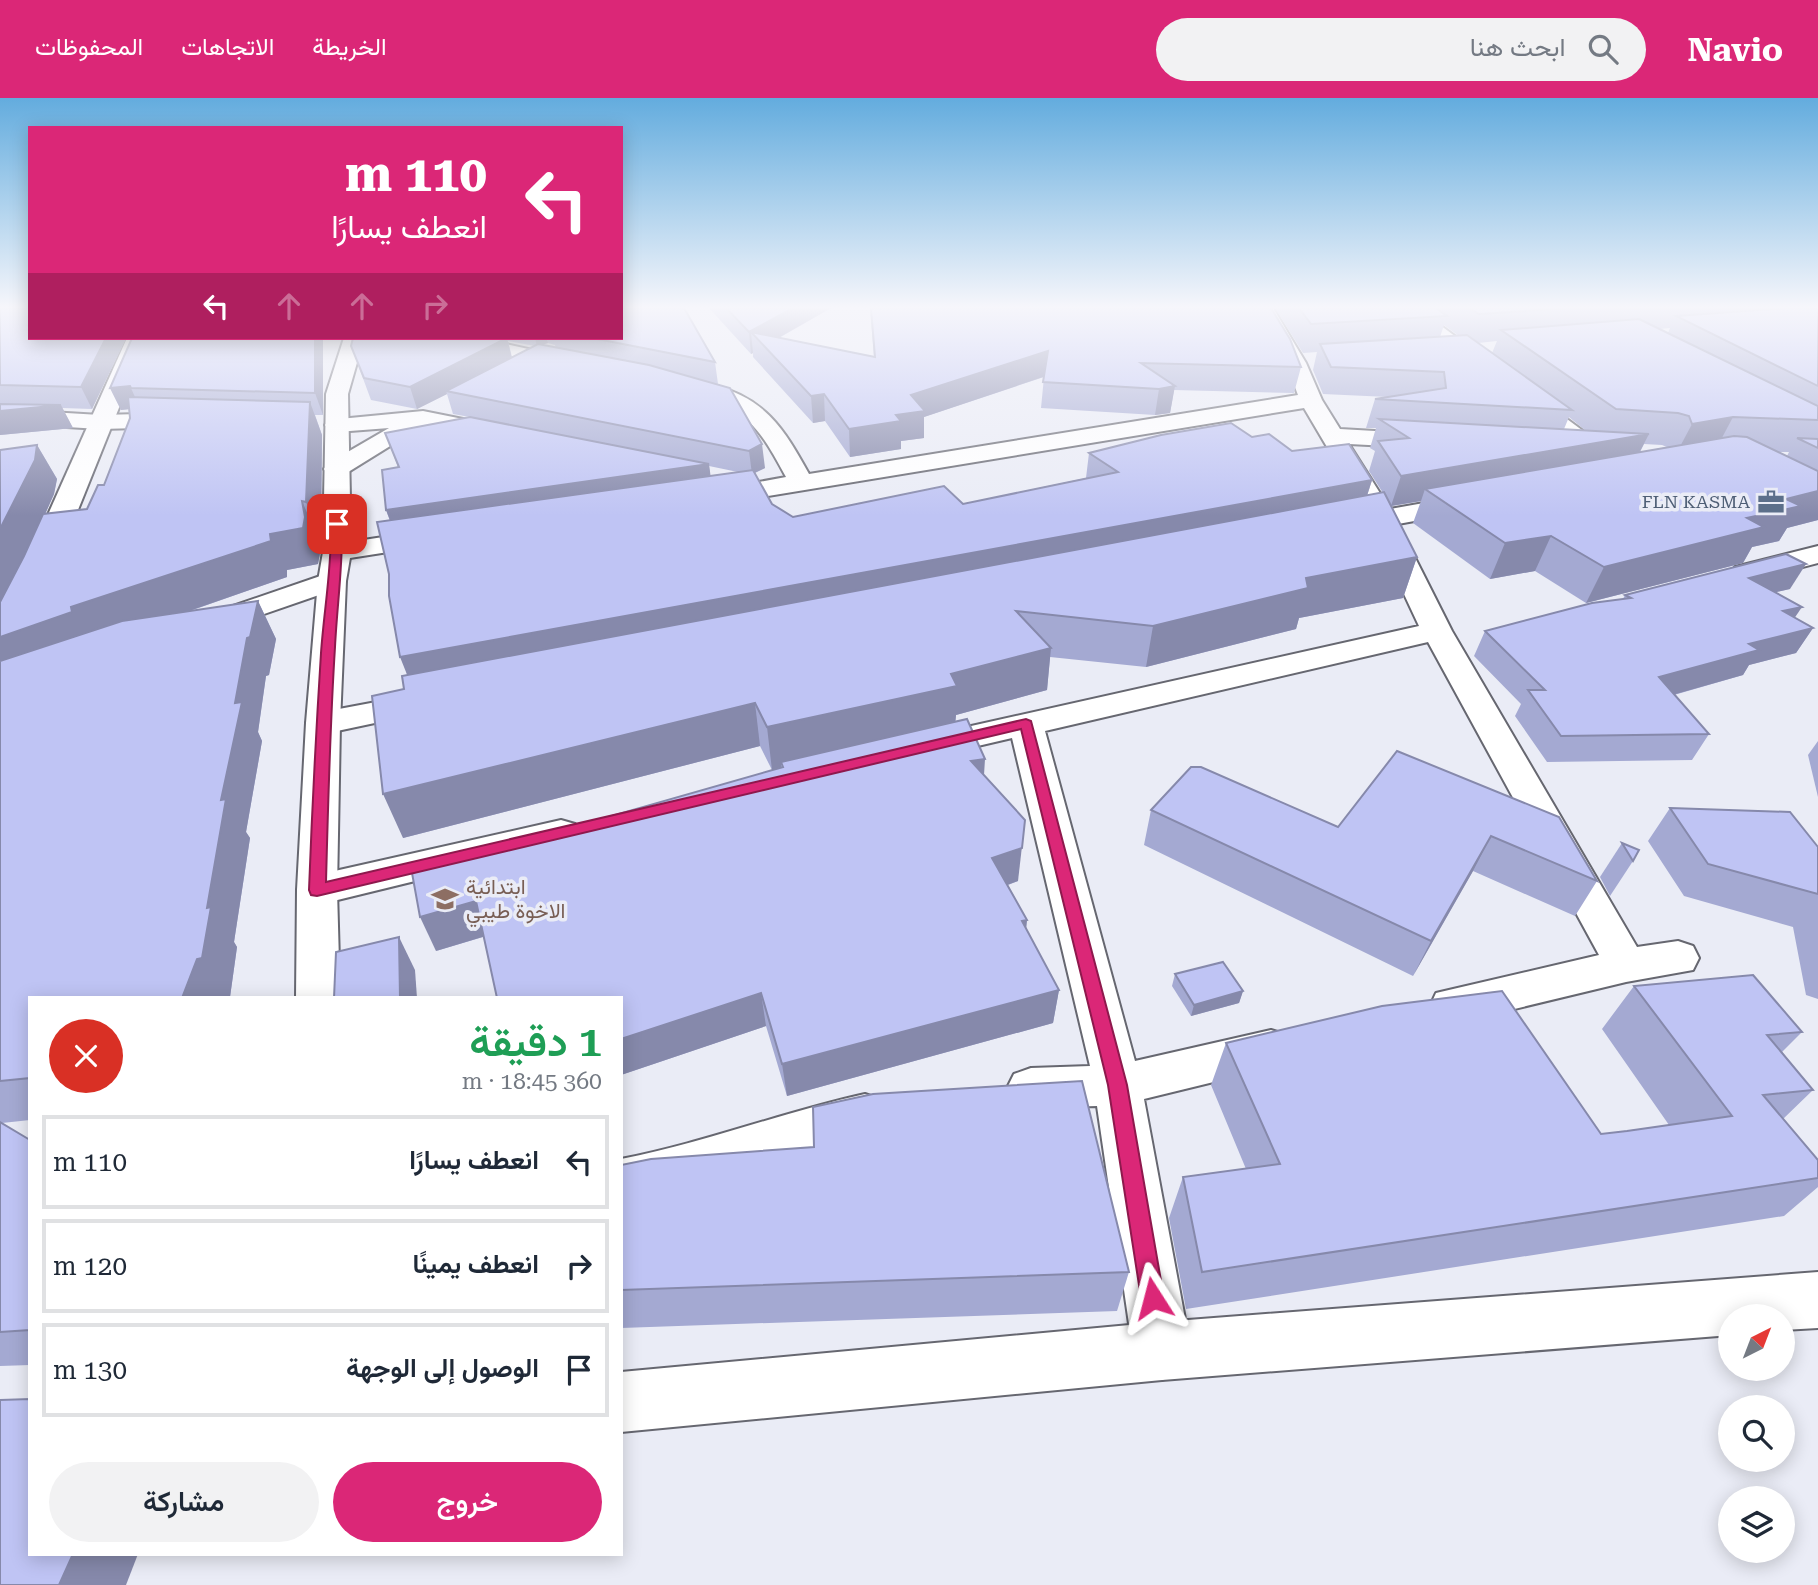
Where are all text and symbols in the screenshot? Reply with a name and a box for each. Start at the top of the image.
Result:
search box [1156,18,1646,81]
icon: search [1584,30,1622,68]
text: Navio [1688,30,1783,69]
text: ابحث هنا [1470,32,1566,62]
text: المحفوظات [35,33,143,61]
text: الاتجاهات [181,33,274,61]
text: الخريطة [312,33,387,61]
text: 110 m [345,146,487,203]
icon: left [511,154,602,245]
text: انعطف يسارًا [331,208,487,246]
icon: left [197,287,235,325]
icon: ahead [270,287,308,325]
icon: ahead [343,287,381,325]
icon: right [416,287,454,325]
office icon: FLN KASMA [1756,487,1786,517]
place label: FLN KASMA [1642,491,1750,512]
pin [307,494,367,554]
icon: arrive [318,505,356,543]
place label: ابتدائية الاخوة طيبي [466,875,565,928]
school or university icon: ابتدائية الاخوة طيبي [430,884,460,914]
text: 1 دقيقة [469,1017,602,1066]
button: close [49,1019,123,1093]
text: 360 m · 18:45 [462,1068,602,1095]
icon: left [560,1143,598,1181]
text: انعطف يسارًا [409,1145,539,1175]
text: 110 m [53,1147,127,1177]
icon: right [560,1247,598,1285]
text: انعطف يمينًا [413,1249,539,1279]
text: 120 m [53,1251,127,1281]
position arrow [1116,1261,1190,1335]
north arrow [1718,1304,1796,1381]
map controls [1718,1304,1795,1563]
icon: arrive [560,1351,598,1389]
text: الوصول إلى الوجهة [346,1353,539,1383]
text: 130 m [53,1355,127,1385]
button: search [1718,1395,1795,1472]
button: مشاركة [49,1462,319,1542]
button: خروج [333,1462,602,1542]
button: layers [1718,1486,1795,1563]

